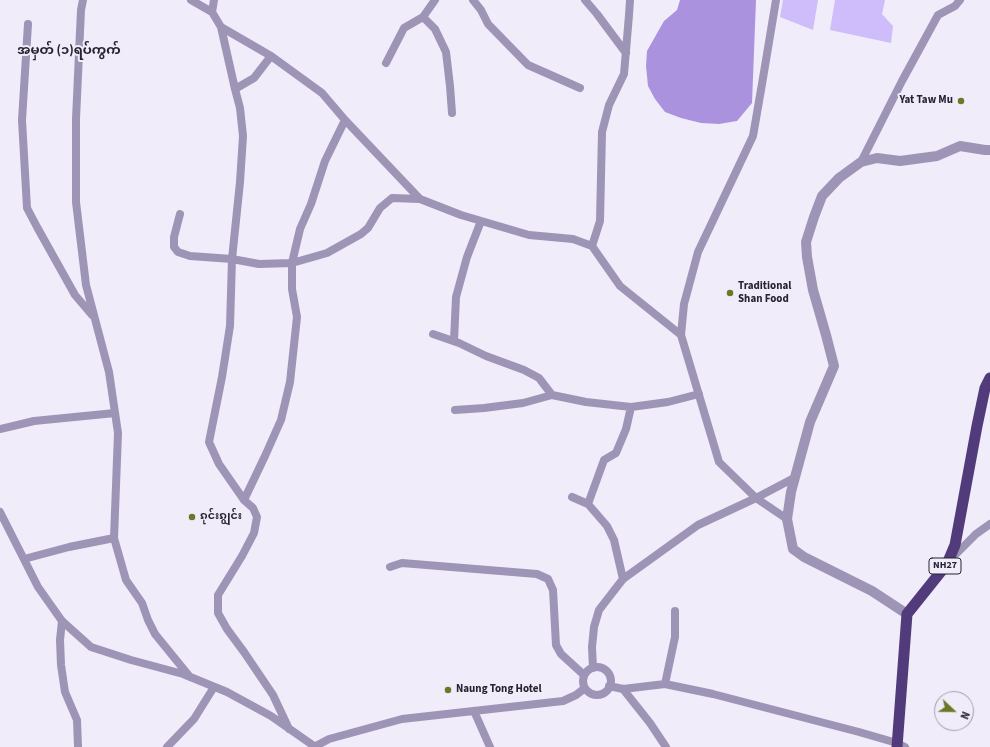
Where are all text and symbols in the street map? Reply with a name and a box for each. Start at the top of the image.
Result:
district label: အမှတ် (၁)ရပ်ကွက် [17,43,121,59]
place label: Yat Taw Mu [899,94,953,108]
marker: Yat Taw Mu [956,96,966,106]
place label: Traditional Shan Food [738,280,791,306]
marker: Traditional Shan Food [725,288,735,298]
place label: ၵုင်းၵျွင်း [200,510,242,524]
marker: ၵုင်းၵျွင်း [187,512,197,522]
road number: NH27 [929,558,961,574]
place label: Naung Tong Hotel [456,683,542,697]
marker: Naung Tong Hotel [443,685,453,695]
north arrow [934,691,974,731]
text: N [956,709,973,722]

